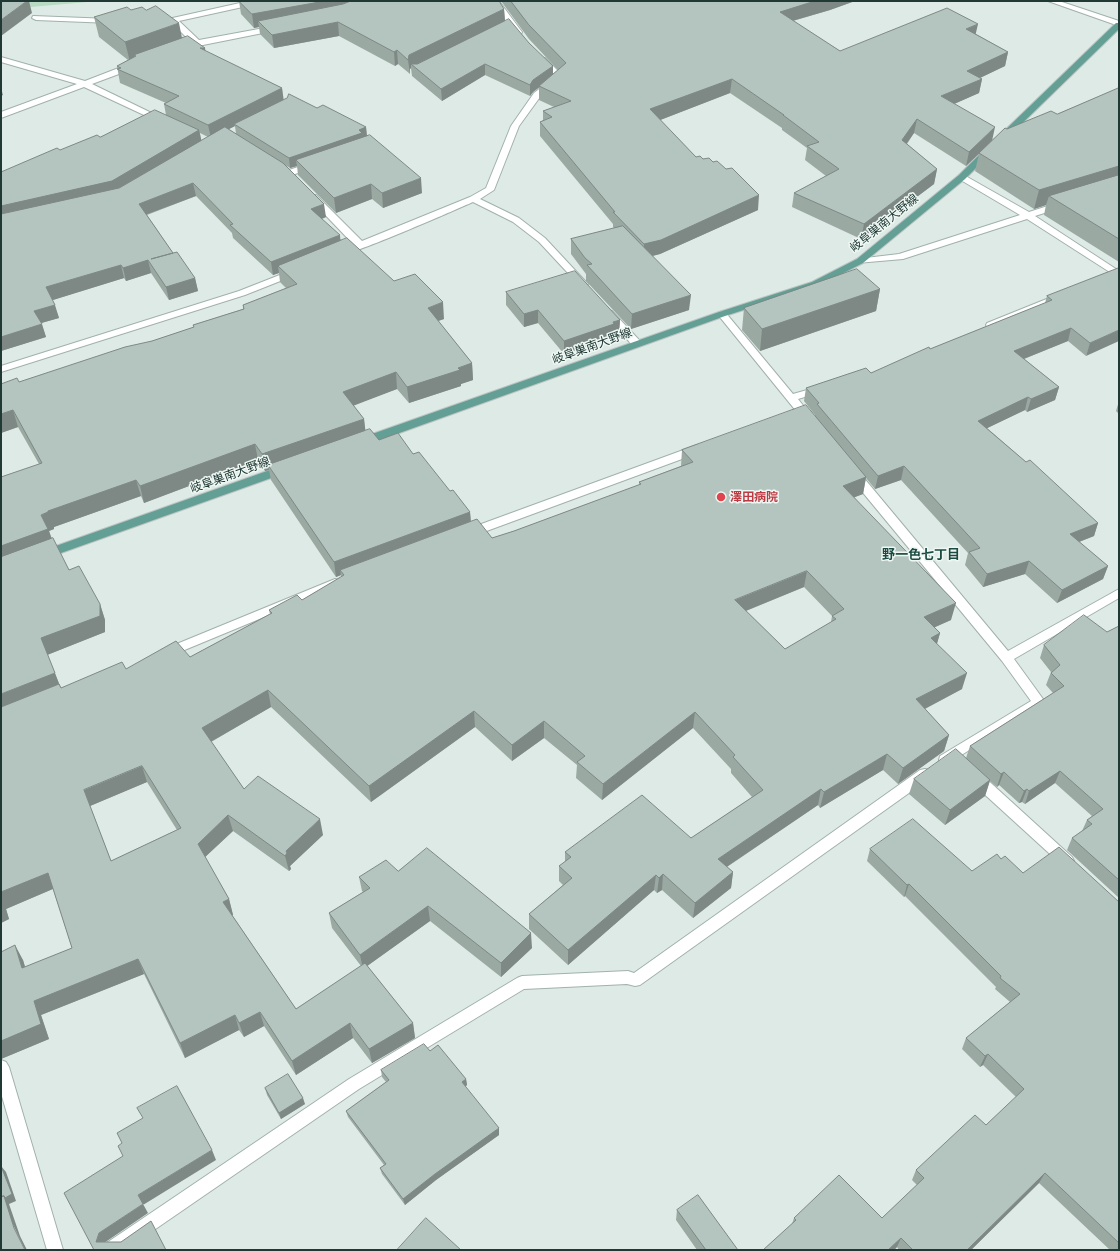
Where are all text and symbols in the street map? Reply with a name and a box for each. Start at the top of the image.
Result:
street label: 岐阜巣南大野線 [847,191,921,255]
street label: 岐阜巣南大野線 [550,325,634,367]
street label: 岐阜巣南大野線 [188,454,272,496]
place label: 澤田病院 [730,490,778,504]
marker: 澤田病院 [715,491,727,503]
district label: 野一色七丁目 [882,547,960,563]

